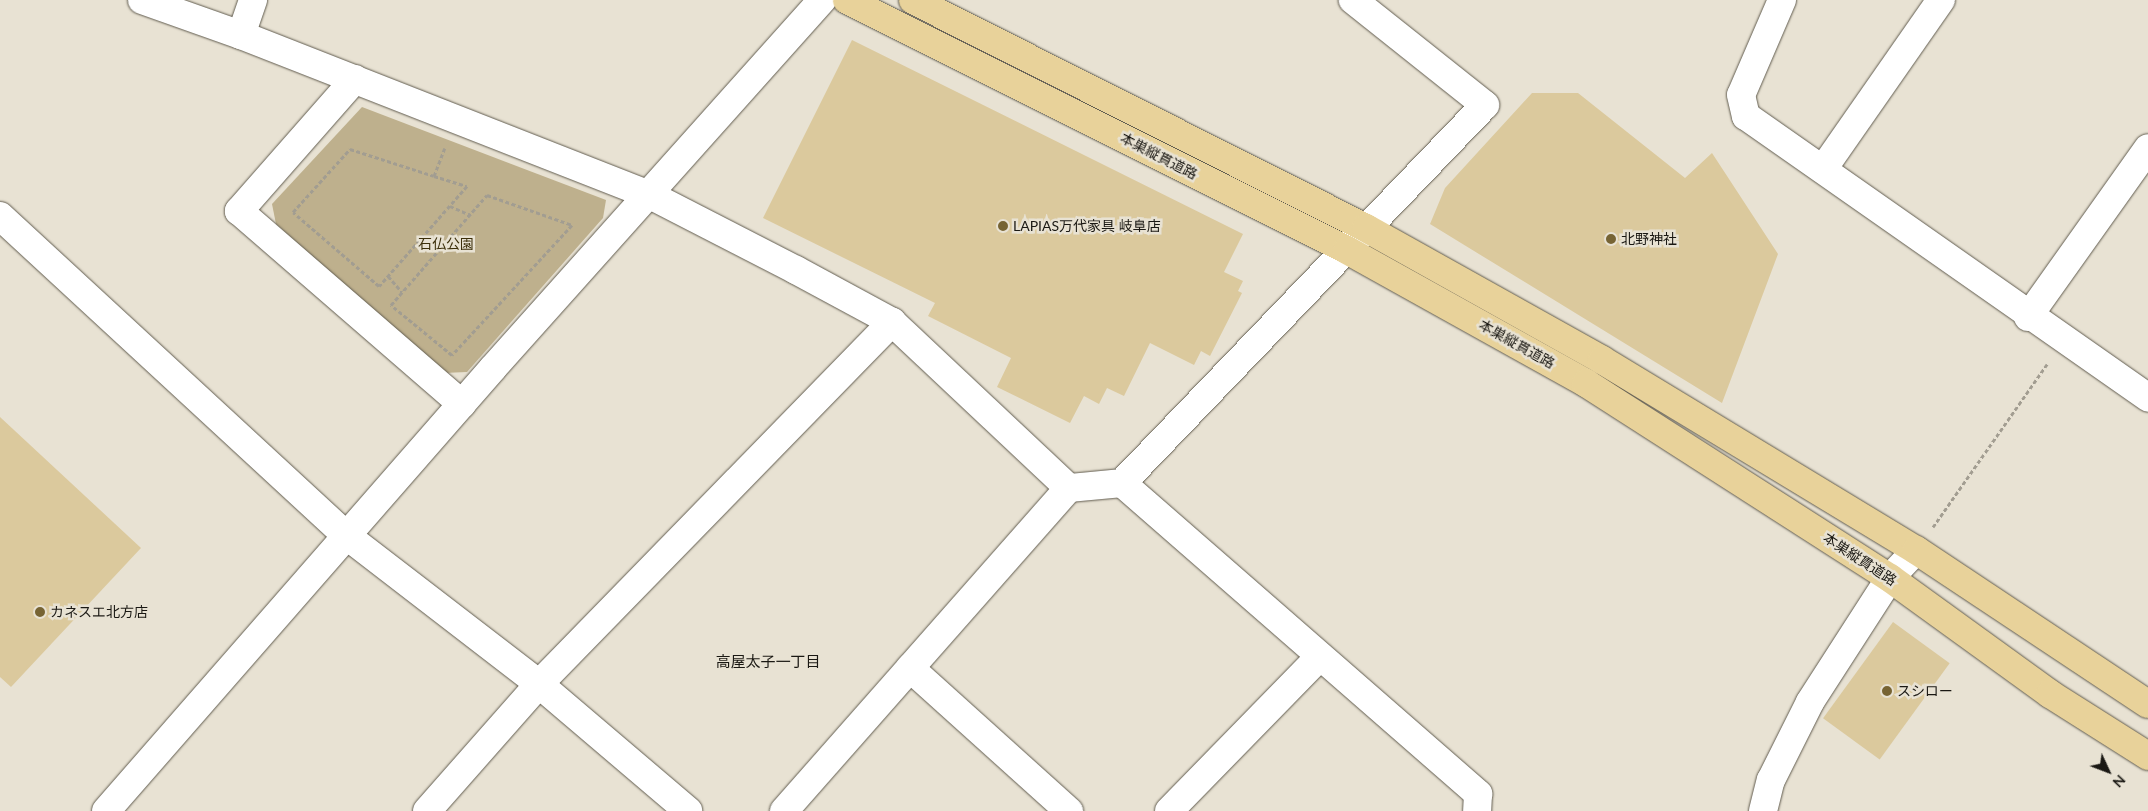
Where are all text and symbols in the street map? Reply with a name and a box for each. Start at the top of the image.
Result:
street label: 本巣縦貫道路 [1118,129,1200,183]
place label: LAPIAS万代家具 岐阜店 [1013,218,1161,234]
marker: LAPIAS万代家具 岐阜店 [997,220,1009,232]
place label: 北野神社 [1621,231,1677,247]
marker: 北野神社 [1605,233,1617,245]
park label: 石仏公園 [418,236,474,252]
street label: 本巣縦貫道路 [1476,316,1558,372]
street label: 本巣縦貫道路 [1820,529,1900,589]
place label: カネスエ北方店 [50,604,148,620]
marker: カネスエ北方店 [34,606,46,618]
district label: 高屋太子一丁目 [716,653,820,671]
place label: スシロー [1897,683,1953,699]
marker: スシロー [1881,685,1893,697]
north arrow [2083,746,2133,796]
text: N [2109,772,2129,791]

